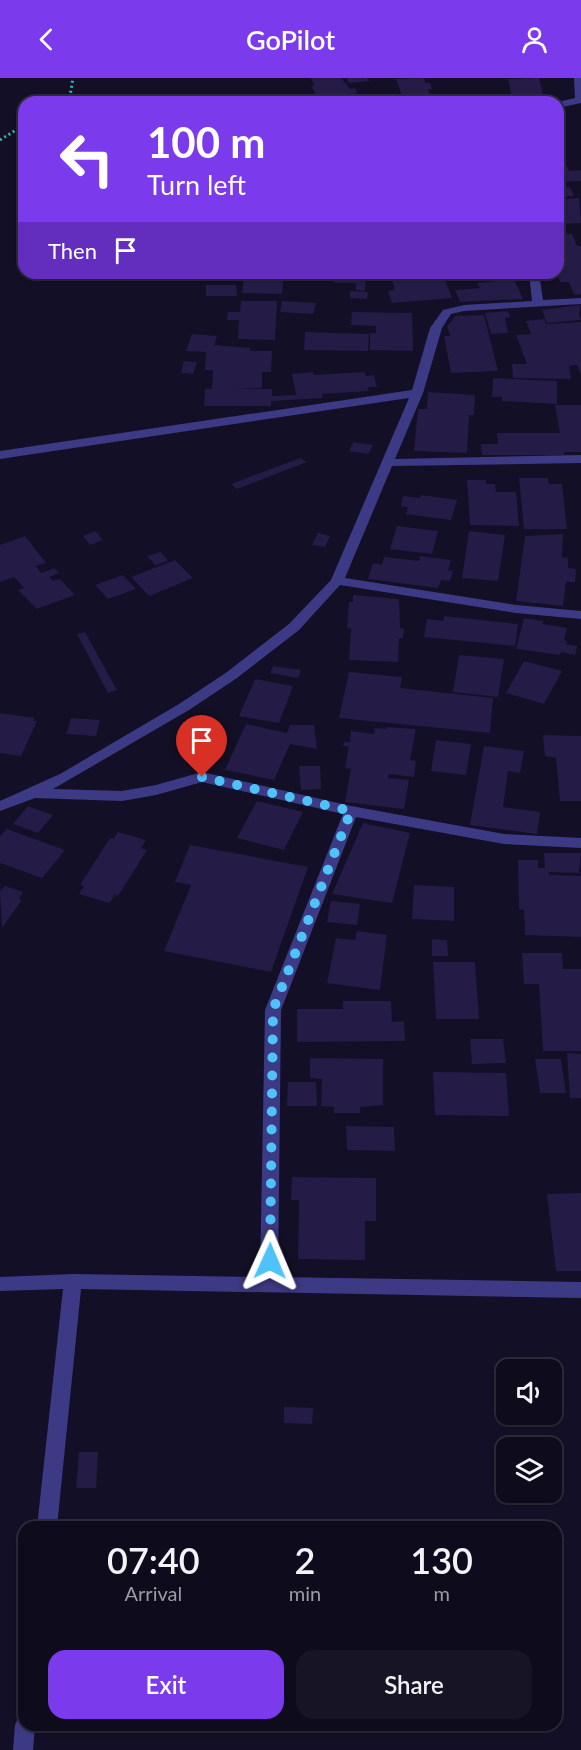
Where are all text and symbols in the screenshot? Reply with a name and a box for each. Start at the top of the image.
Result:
icon: back [30,23,63,56]
text: GoPilot [246,23,335,56]
icon: person [518,23,551,56]
text: 100 m [147,117,265,167]
icon: left [48,120,126,198]
text: Turn left [147,168,246,201]
icon: arrive [109,234,142,267]
text: Then [48,237,97,264]
pin [176,715,227,777]
icon: arrive [185,724,218,757]
position arrow [238,1229,302,1293]
map controls [496,1359,562,1503]
button: sound [496,1359,562,1425]
button: layers [496,1437,562,1503]
text: 07:40 [107,1538,200,1582]
text: 2 [295,1538,315,1582]
text: 130 [410,1538,473,1582]
text: Arrival [125,1581,182,1605]
text: min [289,1581,321,1605]
text: m [433,1581,450,1605]
button: Exit [48,1650,284,1719]
button: Share [296,1650,532,1719]

